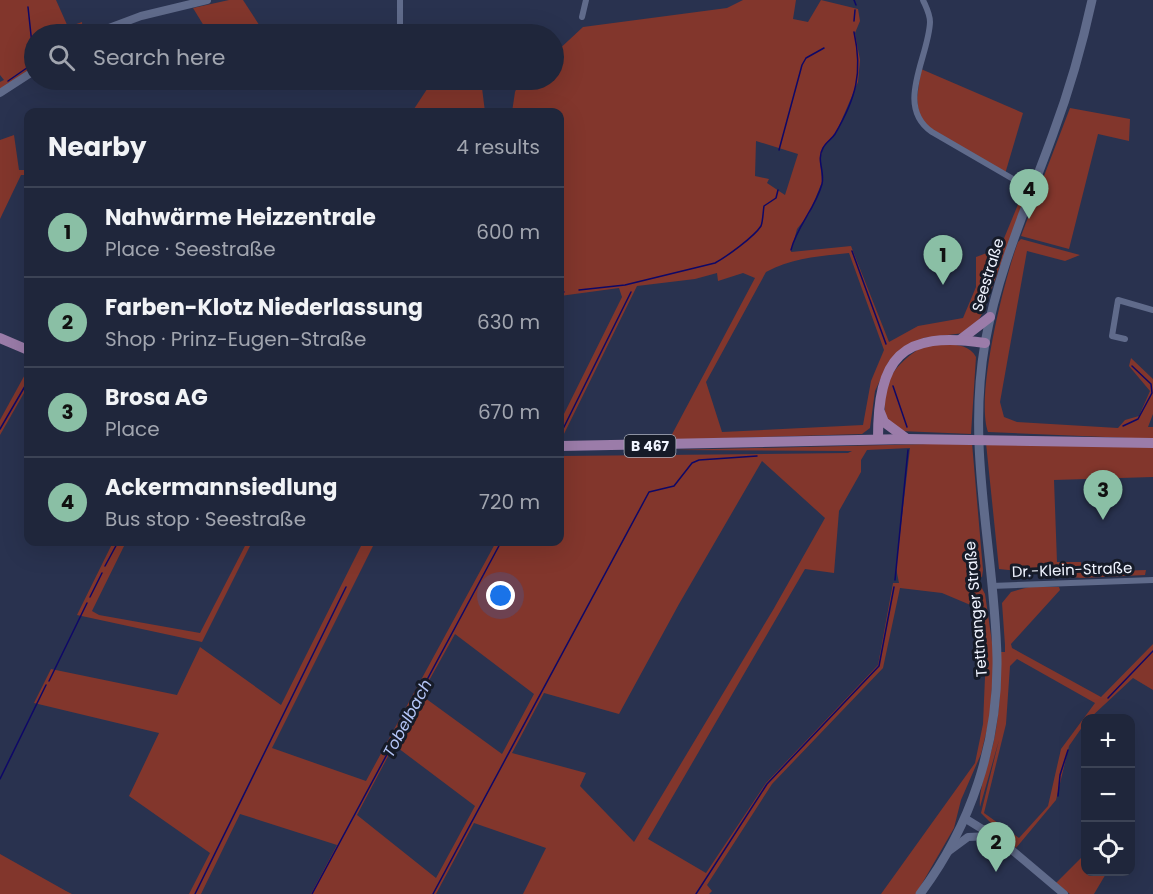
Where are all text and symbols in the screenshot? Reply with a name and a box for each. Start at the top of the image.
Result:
search box [24,24,564,90]
icon: search [45,41,78,74]
text: Search here [93,42,226,73]
text: Nearby [48,129,146,165]
text: 4 results [456,133,540,161]
pin: 4 [1010,170,1048,219]
text: Nahwärme Heizzentrale [105,202,376,233]
text: 1 [64,218,71,246]
text: 600 m [476,218,540,246]
text: Place · Seestraße [105,235,276,263]
street label: Seestraße [966,235,1009,314]
pin: 1 [924,236,962,285]
text: Farben-Klotz Niederlassung [105,292,423,323]
text: 2 [62,308,73,336]
text: 630 m [477,308,540,336]
text: Shop · Prinz-Eugen-Straße [105,325,366,353]
text: Brosa AG [105,382,208,413]
text: 3 [61,398,74,426]
text: 670 m [478,398,540,426]
text: Place [105,415,160,443]
road number: B 467 [624,435,676,457]
pin: 3 [1084,470,1122,520]
text: Ackermannsiedlung [105,472,337,503]
text: 4 [61,488,74,516]
text: 720 m [479,488,540,516]
text: Bus stop · Seestraße [105,505,306,533]
street label: Tettnanger Straße [959,540,992,678]
street label: Dr.-Klein-Straße [1011,557,1133,582]
your location [486,581,515,610]
water label: Tobelbach [377,675,438,761]
map controls [1081,714,1135,876]
button: + [1081,714,1135,768]
button: − [1081,768,1135,822]
pin: 2 [976,822,1016,872]
button: locate [1081,822,1135,876]

